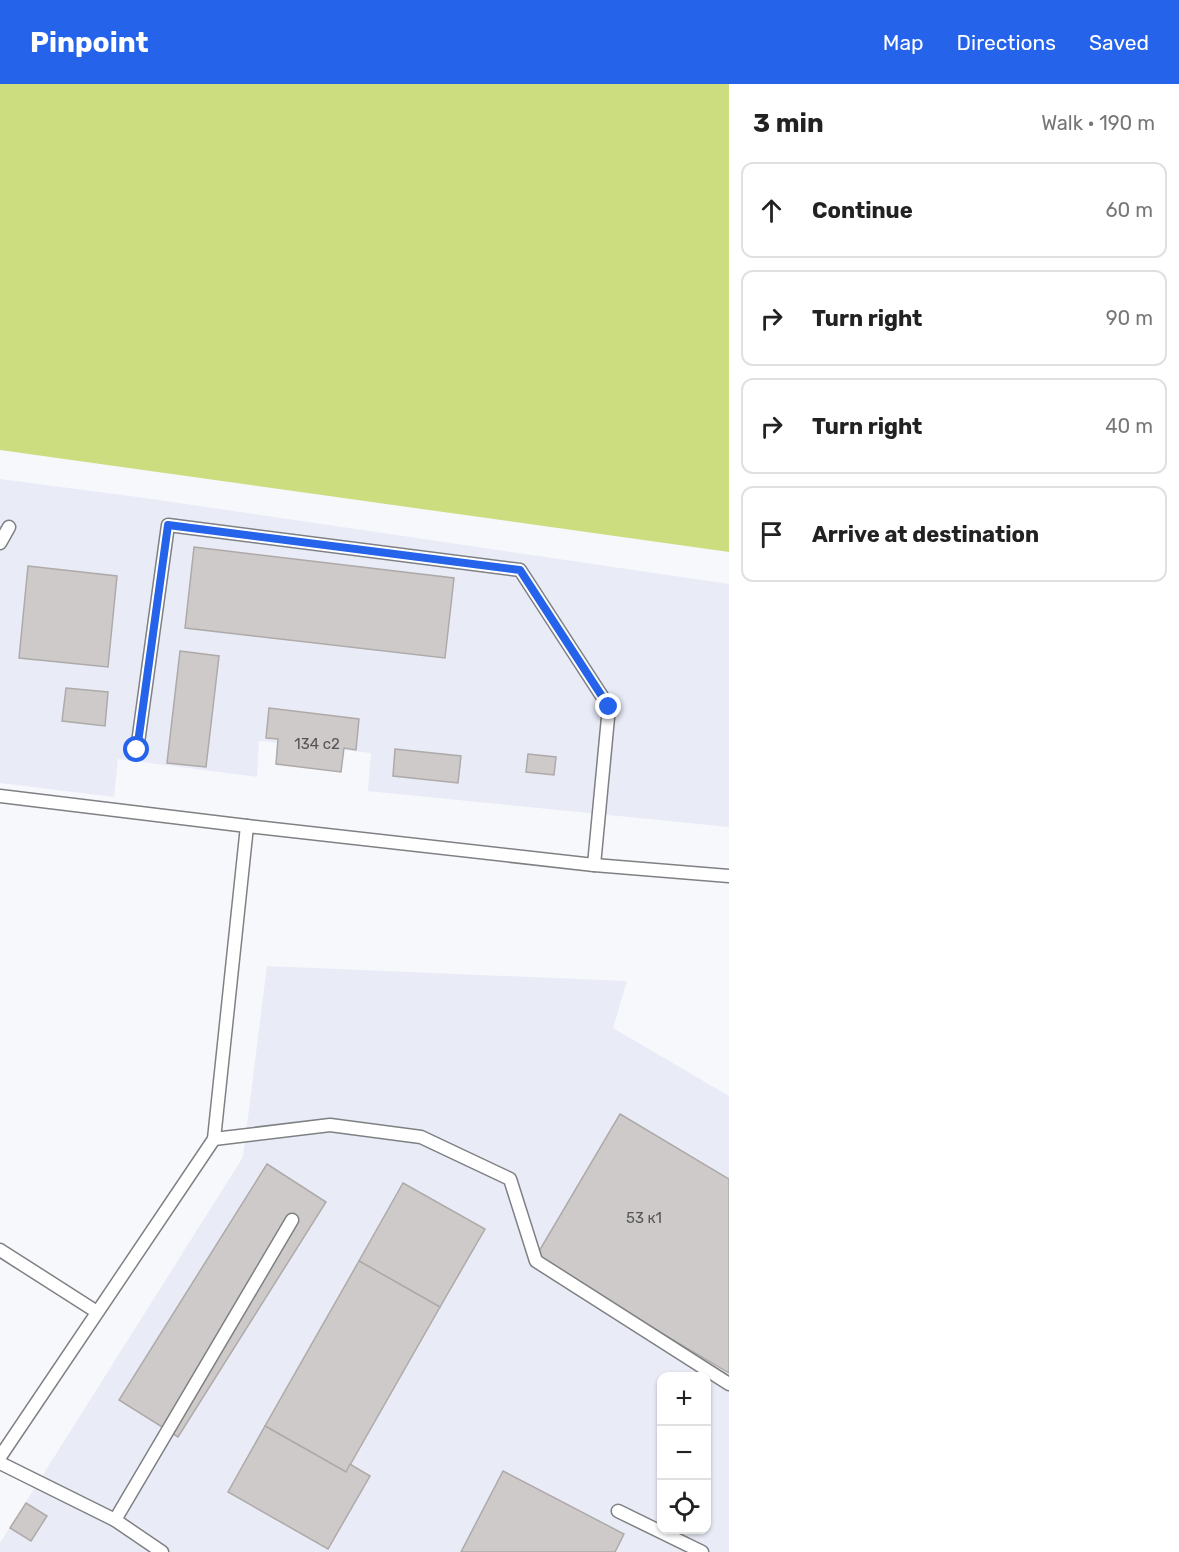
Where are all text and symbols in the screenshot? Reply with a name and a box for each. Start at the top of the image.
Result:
text: Pinpoint [30,26,149,59]
text: Map [883,30,924,55]
text: Directions [957,30,1056,55]
text: Saved [1089,30,1149,55]
text: 3 min [753,108,824,139]
text: Walk · 190 m [1041,111,1155,135]
icon: ahead [755,194,788,227]
text: Continue [812,197,913,224]
text: 60 m [1106,198,1153,222]
icon: right [755,302,788,335]
text: Turn right [812,305,922,332]
text: 90 m [1106,306,1153,330]
icon: right [755,410,788,443]
text: Turn right [812,413,922,440]
text: 40 m [1105,414,1153,438]
icon: arrive [755,518,788,551]
text: Arrive at destination [812,521,1039,548]
route end [595,693,621,719]
house number: 134 с2 [294,735,340,753]
route start [123,736,149,762]
house number: 53 к1 [626,1209,662,1227]
map controls [657,1372,711,1534]
button: + [657,1372,711,1426]
button: − [657,1426,711,1480]
button: locate [657,1480,711,1534]

